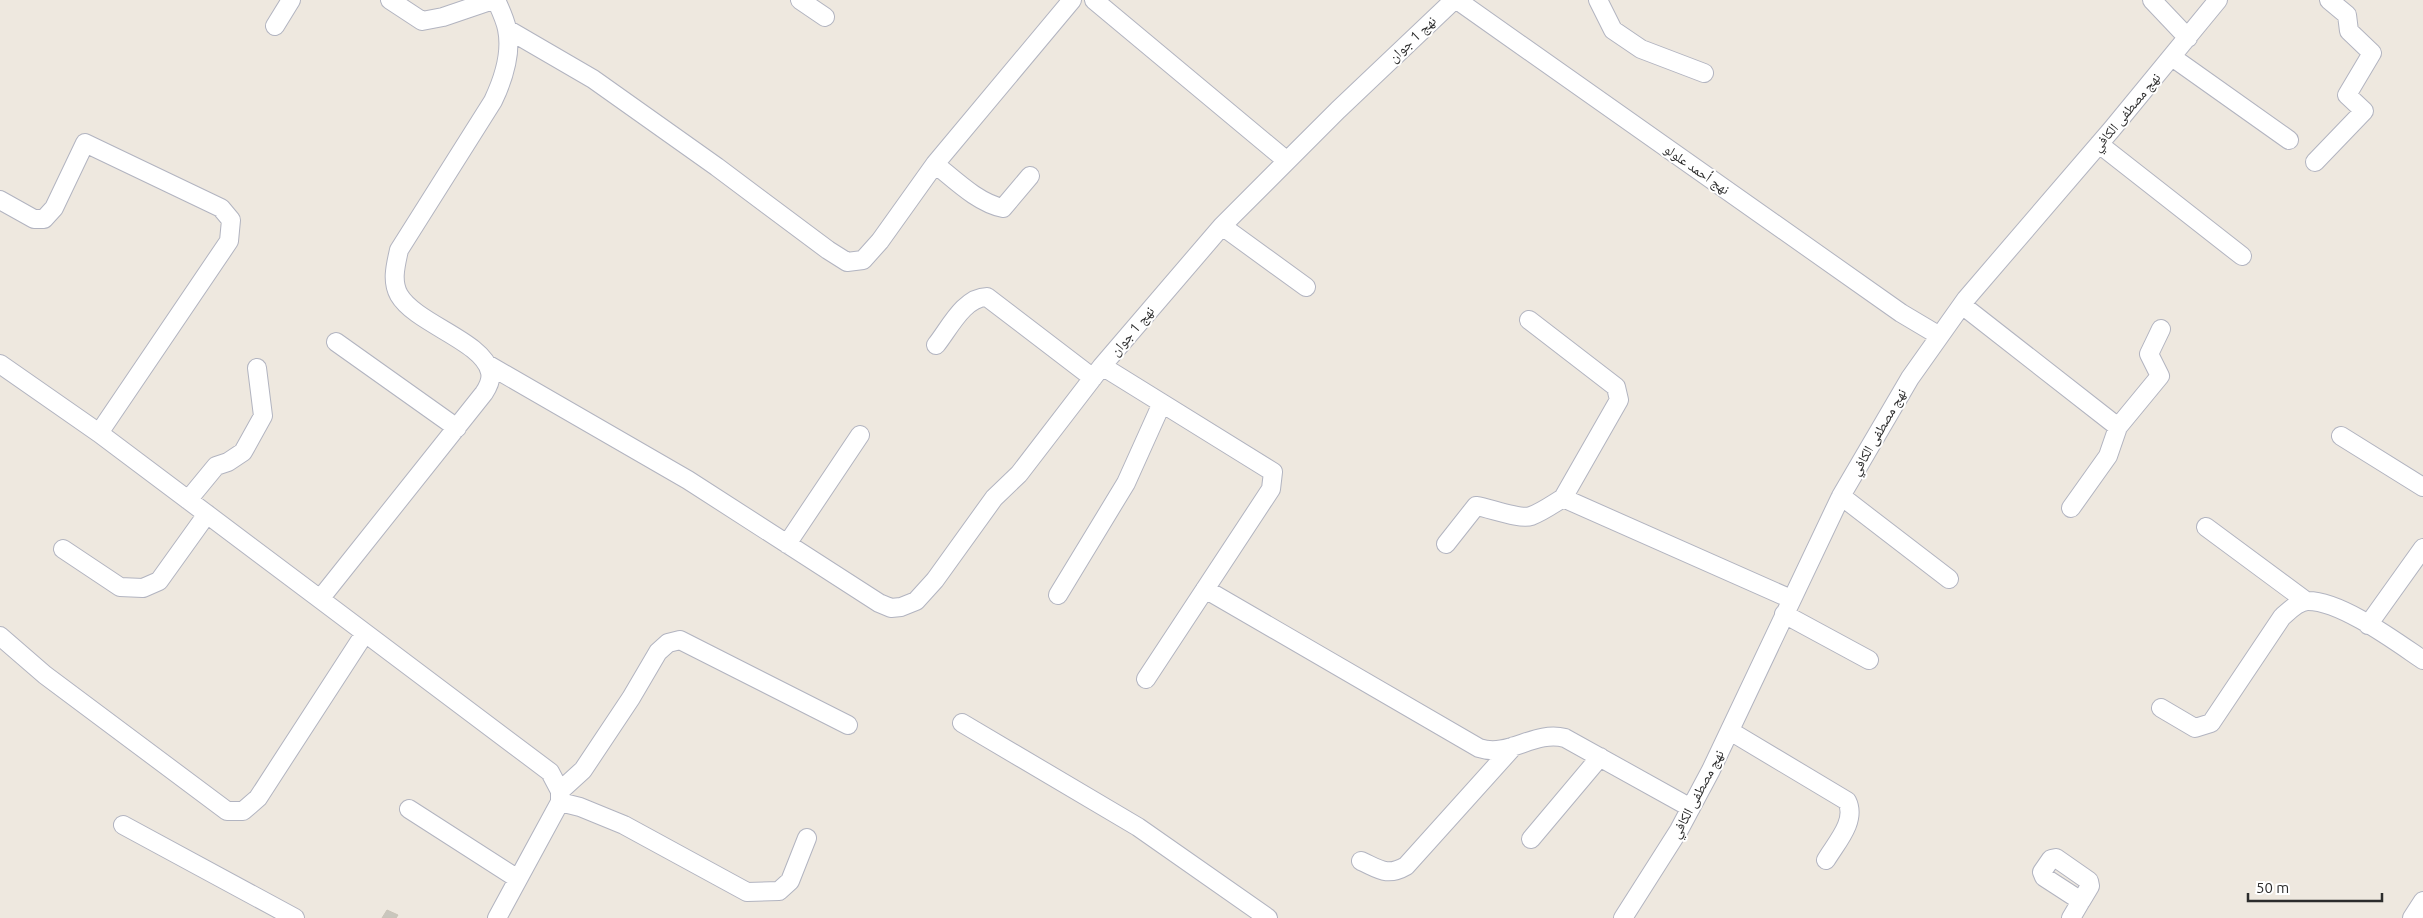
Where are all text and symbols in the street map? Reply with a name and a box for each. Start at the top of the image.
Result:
street label: نهج 1 جوان [1385,12,1441,67]
street label: نهج مصطفى الكافي [2088,69,2166,157]
street label: نهج أحمد علولو [1660,141,1733,199]
street label: نهج 1 جوان [1107,303,1159,360]
street label: نهج مصطفى الكافي [1847,386,1913,480]
street label: نهج مصطفى الكافي [1667,747,1730,843]
scale bar [2248,870,2382,902]
text: 50 m [2256,879,2289,896]

